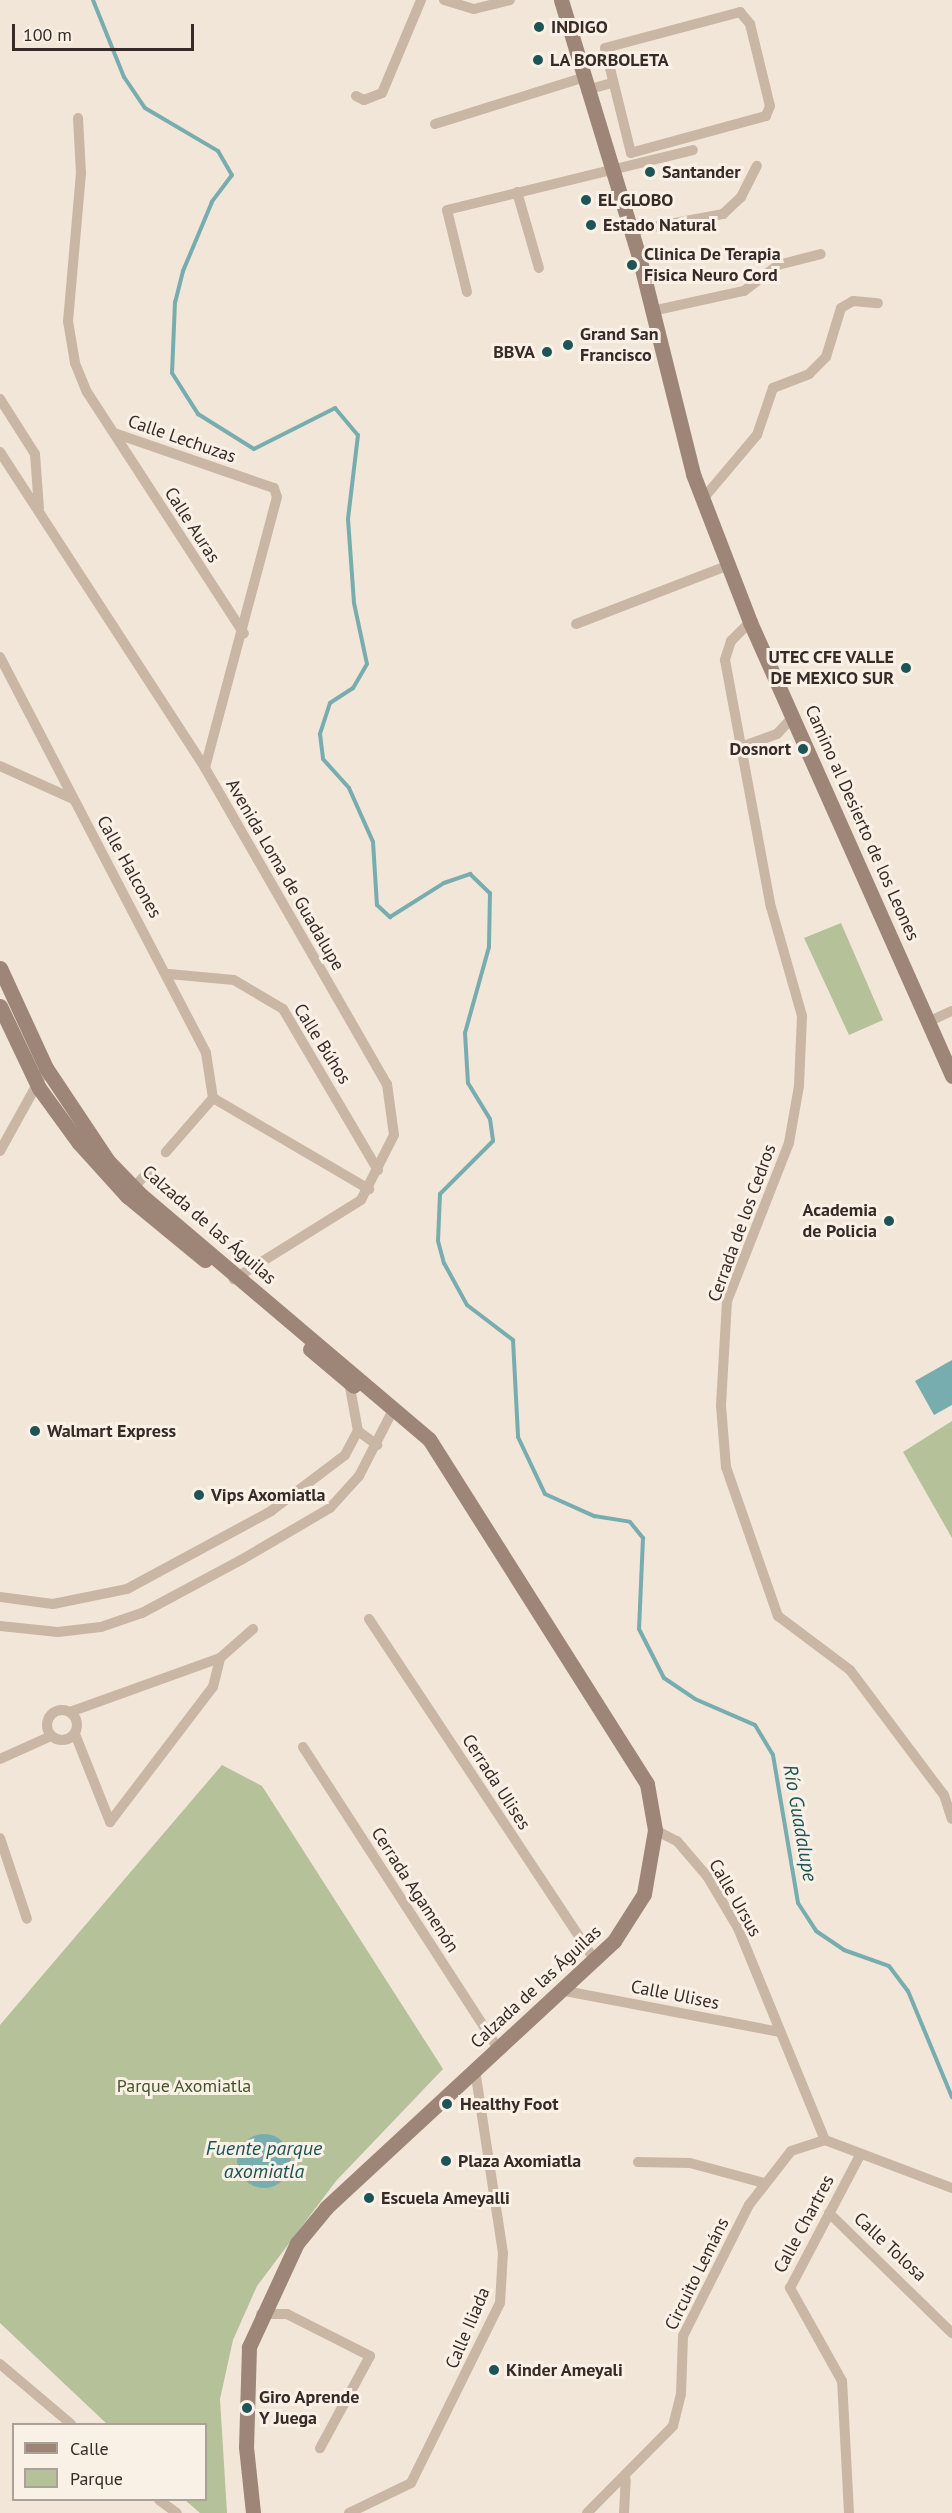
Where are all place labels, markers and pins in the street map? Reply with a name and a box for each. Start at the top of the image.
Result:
place label: INDIGO [551,16,608,38]
marker: INDIGO [532,20,546,34]
place label: LA BORBOLETA [550,49,670,71]
marker: LA BORBOLETA [531,53,545,67]
place label: Santander [662,161,740,183]
marker: Santander [643,165,657,179]
place label: EL GLOBO [598,189,674,211]
marker: EL GLOBO [579,193,593,207]
place label: Estado Natural [603,214,716,236]
marker: Estado Natural [584,218,598,232]
place label: Clinica De Terapia Fisica Neuro Cord [644,244,781,286]
marker: Clinica De Terapia Fisica Neuro Cord [625,258,639,272]
place label: Grand San Francisco [580,324,659,366]
marker: Grand San Francisco [561,338,575,352]
place label: BBVA [493,341,535,363]
marker: BBVA [540,345,554,359]
place label: UTEC CFE VALLE DE MEXICO SUR [767,647,894,690]
marker: UTEC CFE VALLE DE MEXICO SUR [899,661,913,675]
place label: Dosnort [729,738,791,760]
marker: Dosnort [796,742,810,756]
place label: Academia de Policia [803,1200,877,1242]
marker: Academia de Policia [882,1214,896,1228]
place label: Walmart Express [47,1420,176,1442]
marker: Walmart Express [28,1424,42,1438]
place label: Vips Axomiatla [211,1484,326,1506]
marker: Vips Axomiatla [192,1488,206,1502]
place label: Healthy Foot [460,2093,559,2115]
marker: Healthy Foot [438,2095,456,2113]
place label: Plaza Axomiatla [458,2150,582,2172]
marker: Plaza Axomiatla [439,2154,453,2168]
place label: Escuela Ameyalli [381,2187,511,2209]
marker: Escuela Ameyalli [362,2191,376,2205]
place label: Kinder Ameyali [506,2359,623,2381]
marker: Kinder Ameyali [487,2363,501,2377]
place label: Giro Aprende Y Juega [259,2387,360,2430]
marker: Giro Aprende Y Juega [240,2401,254,2415]

